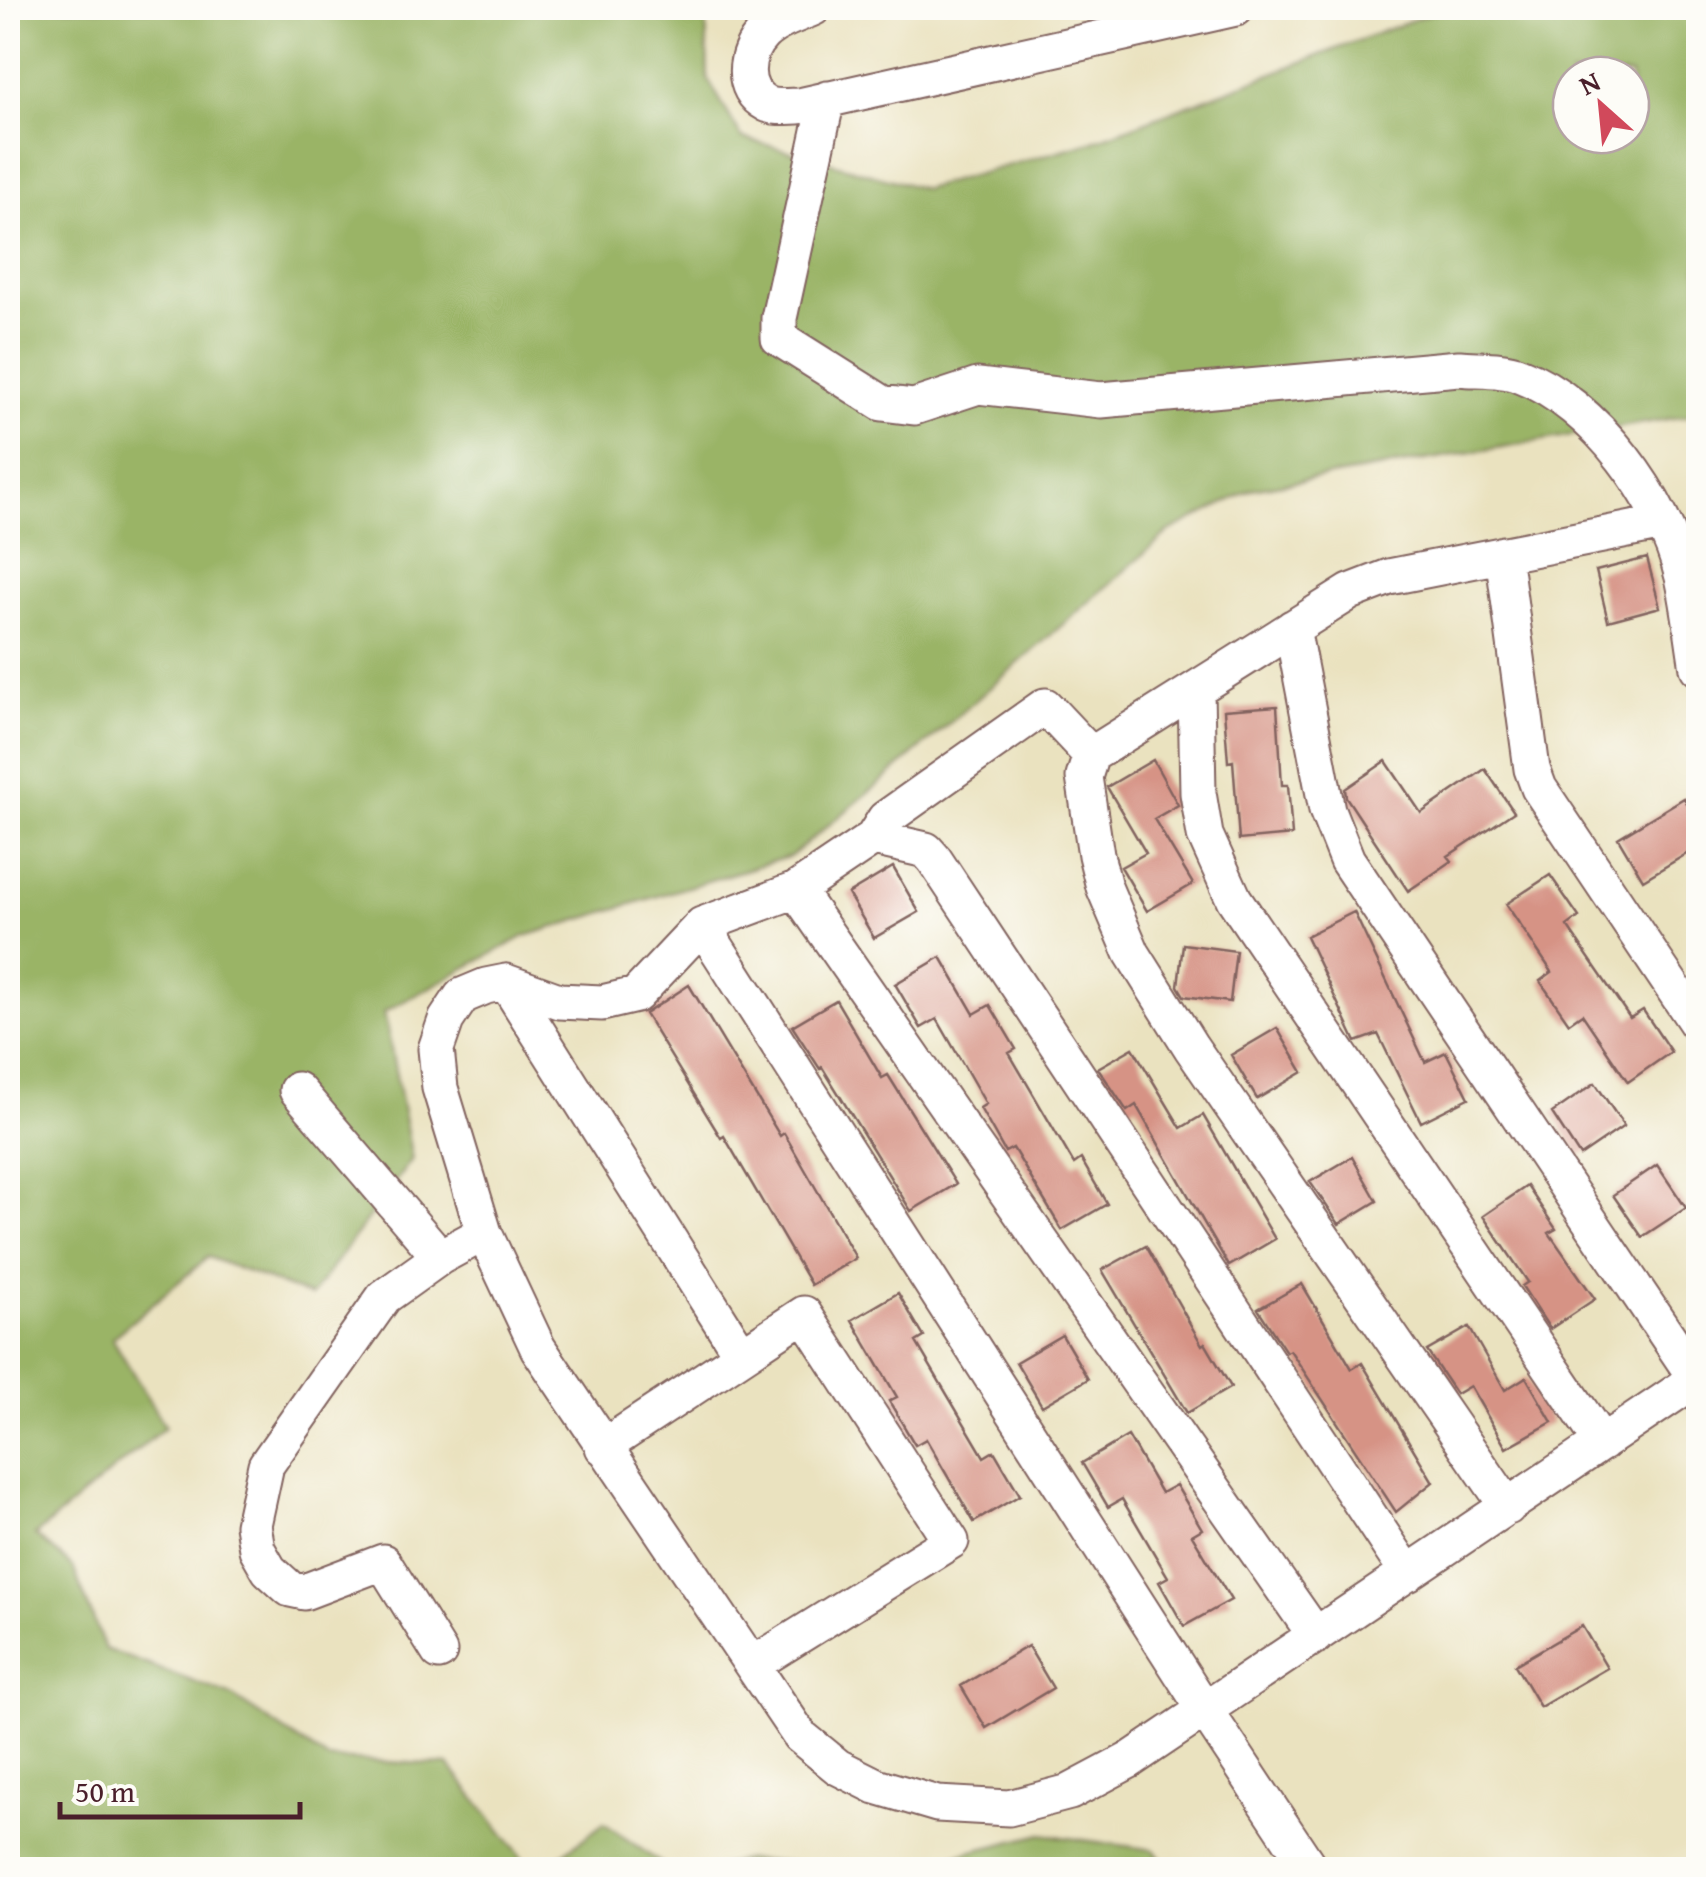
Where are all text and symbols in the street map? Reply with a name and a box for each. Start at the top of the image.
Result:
north arrow [1551,55,1651,155]
text: N [1572,60,1607,105]
scale bar [60,1757,300,1819]
text: 50 m [75,1769,135,1813]

